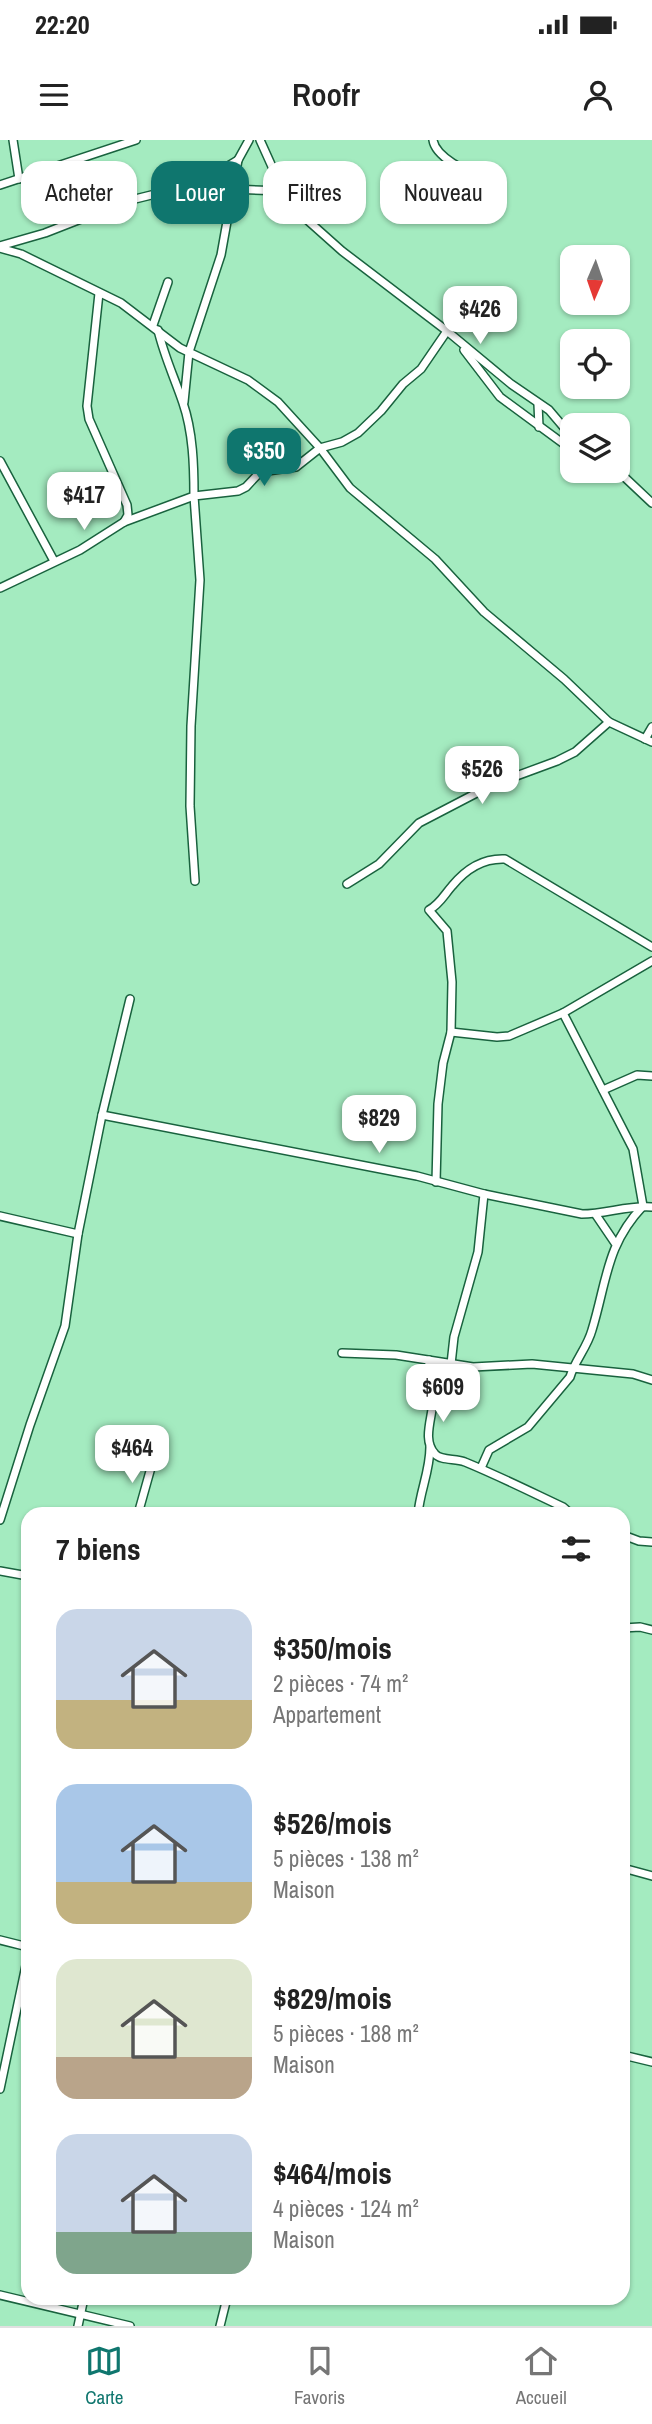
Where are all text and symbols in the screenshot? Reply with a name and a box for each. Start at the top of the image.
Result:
text: 22:20 [35,7,90,42]
text: Roofr [292,73,360,116]
icon: menu [35,76,73,114]
icon: person [579,76,617,114]
chip: Acheter [21,161,137,224]
chip: Louer [151,161,249,224]
chip: Filtres [263,161,366,224]
chip: Nouveau [380,161,507,224]
north arrow [560,245,630,315]
map controls [560,245,630,483]
pin: $426 [439,286,521,346]
text: $426 [459,293,501,324]
button: locate [560,329,630,399]
button: layers [560,413,630,483]
pin: $350 [223,428,305,488]
text: $350 [243,435,285,466]
pin: $417 [43,472,125,532]
text: $417 [63,479,105,510]
pin: $526 [441,746,523,806]
text: $526 [461,753,503,784]
pin: $829 [338,1096,420,1155]
text: $829 [358,1102,400,1133]
pin: $609 [402,1364,484,1424]
text: $609 [422,1371,464,1402]
pin: $464 [91,1426,173,1485]
text: $464 [111,1432,153,1463]
text: 7 biens [56,1529,141,1569]
icon: filters [557,1530,595,1568]
text: $350/mois [273,1628,392,1668]
icon: home [112,1637,196,1721]
text: 2 pièces · 74 m² [273,1668,408,1699]
text: Appartement [273,1699,381,1730]
text: $526/mois [273,1803,392,1843]
icon: home [112,1812,196,1896]
text: 5 pièces · 138 m² [273,1843,419,1874]
text: Maison [273,1874,335,1905]
text: $829/mois [273,1978,392,2018]
icon: home [112,1987,196,2071]
text: 5 pièces · 188 m² [273,2018,419,2049]
text: Maison [273,2049,335,2080]
text: $464/mois [273,2153,392,2193]
icon: home [112,2162,196,2246]
text: 4 pièces · 124 m² [273,2193,419,2224]
text: Maison [273,2224,335,2255]
tab: Carte [85,2342,123,2410]
tab: Favoris [294,2342,345,2410]
tab: Accueil [516,2342,567,2410]

